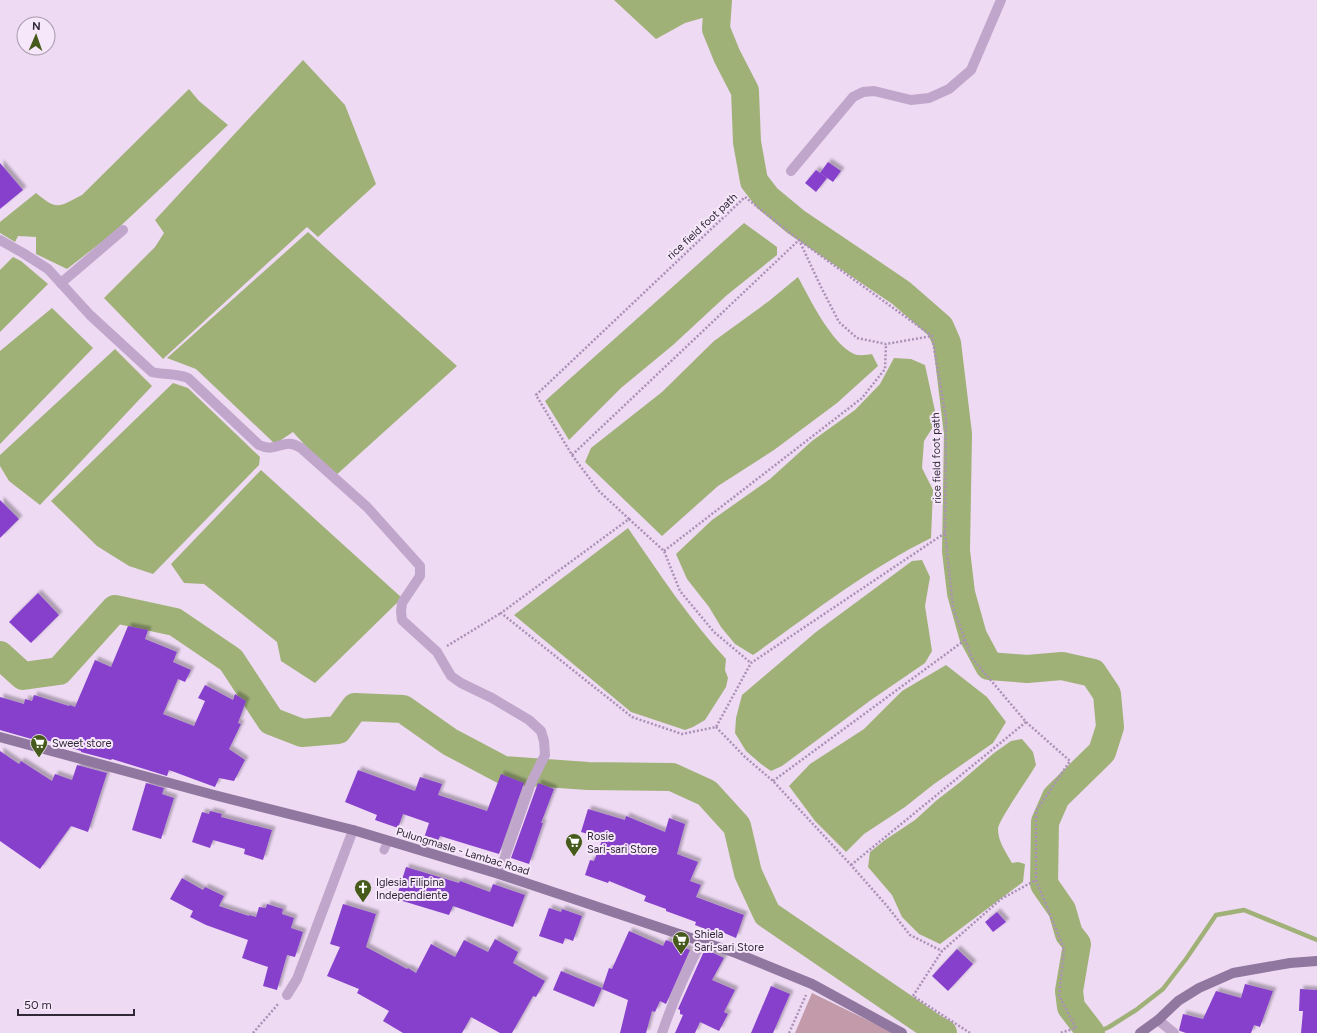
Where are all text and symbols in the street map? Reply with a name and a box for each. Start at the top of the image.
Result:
north arrow [16,16,56,56]
text: N [32,20,41,33]
street label: rice field foot path [665,191,740,262]
street label: rice field foot path [929,412,944,504]
supermarket icon: Sweet store [29,733,49,758]
place label: Sweet store [52,737,112,750]
street label: Pulungmasle - Lambac Road [395,825,531,878]
place label: Rosie Sari-sari Store [587,830,657,856]
supermarket icon: Rosie Sari-sari Store [564,832,584,857]
place label: Iglesia Filipina Independiente [376,876,448,902]
church icon: Iglesia Filipina Independiente [353,878,373,903]
place label: Shiela Sari-sari Store [694,928,764,954]
supermarket icon: Shiela Sari-sari Store [671,930,691,955]
scale bar [18,991,134,1017]
text: 50 m [24,998,52,1012]

